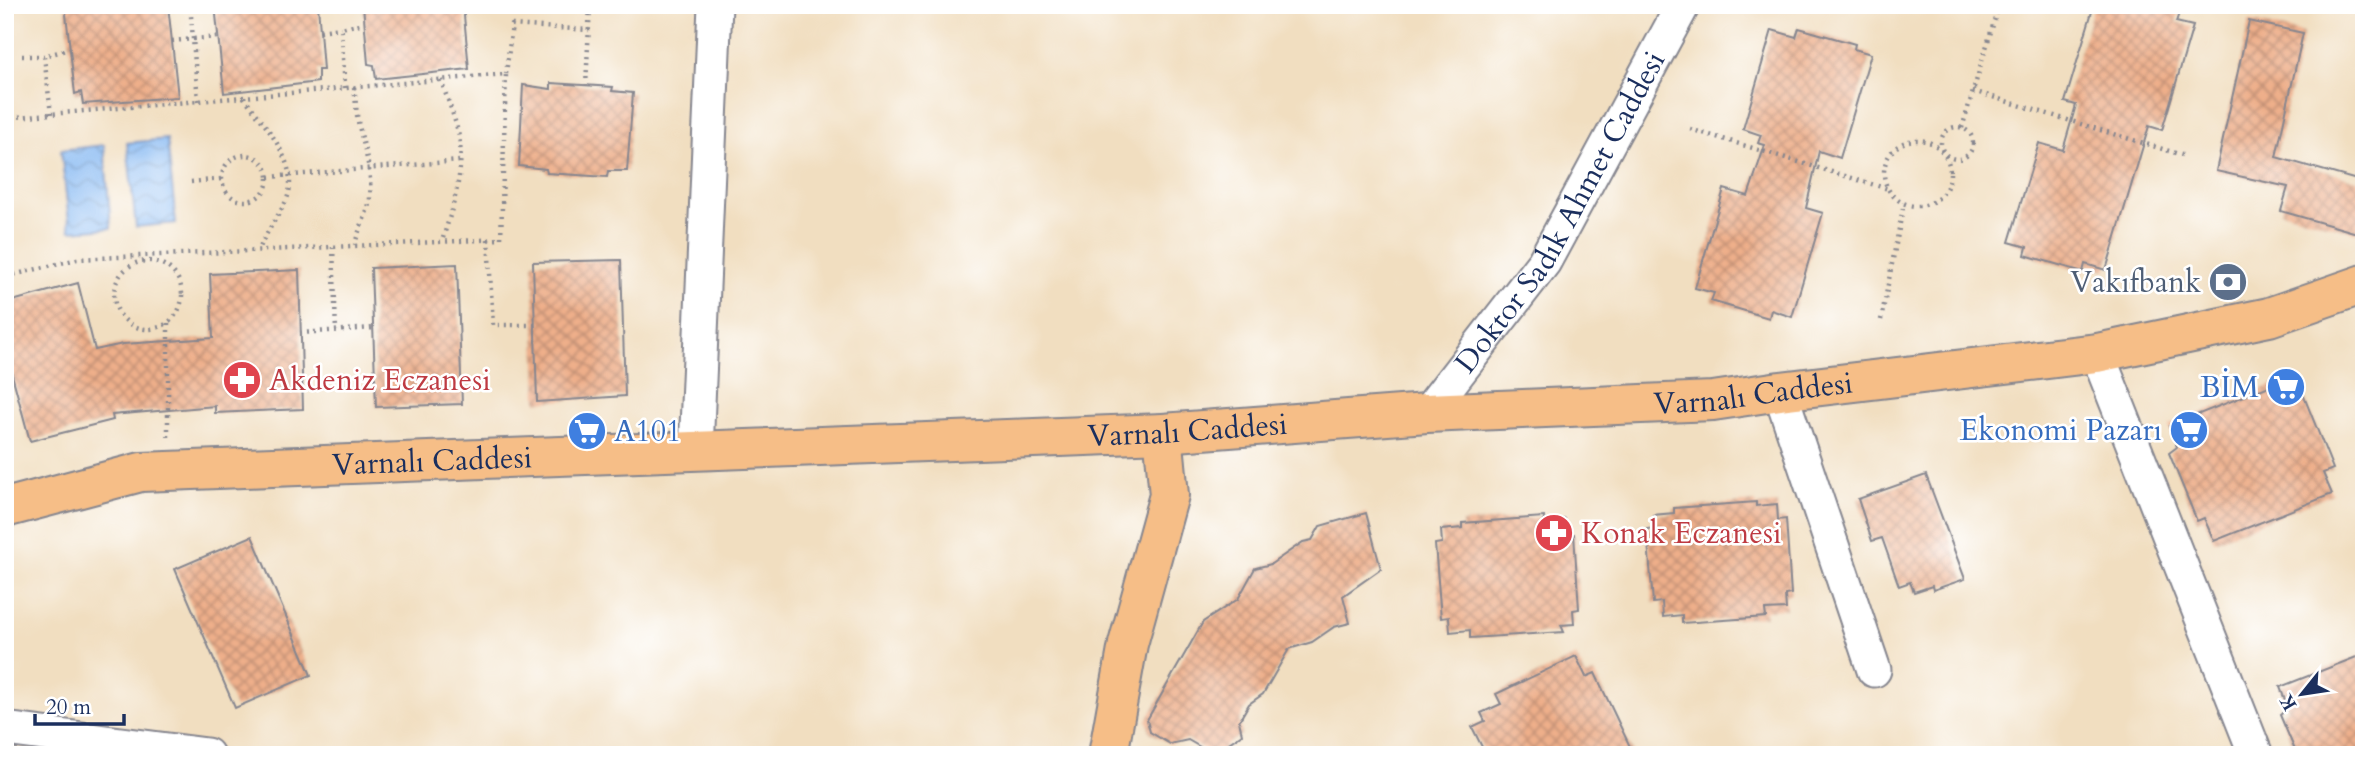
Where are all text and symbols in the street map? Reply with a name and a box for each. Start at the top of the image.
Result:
street label: Doktor Sadık Ahmet Caddesi [1445,44,1675,381]
bank icon: Vakıfbank [2207,261,2249,303]
place label: Vakıfbank [2070,262,2201,303]
pharmacy icon: Akdeniz Eczanesi [221,359,263,401]
place label: Akdeniz Eczanesi [269,360,491,401]
street label: Varnalı Caddesi [1653,362,1855,424]
supermarket icon: BİM [2265,366,2307,408]
place label: BİM [2200,367,2259,408]
street label: Varnalı Caddesi [1087,403,1289,456]
supermarket icon: Ekonomi Pazarı [2168,409,2210,451]
supermarket icon: A101 [566,410,608,452]
place label: Ekonomi Pazarı [1960,410,2162,451]
place label: A101 [614,411,681,452]
street label: Varnalı Caddesi [331,437,533,485]
pharmacy icon: Konak Eczanesi [1533,512,1575,554]
place label: Konak Eczanesi [1581,513,1781,554]
north arrow [2268,658,2338,728]
scale bar [35,683,124,727]
text: K [2273,688,2303,715]
text: 20 m [46,693,91,722]

